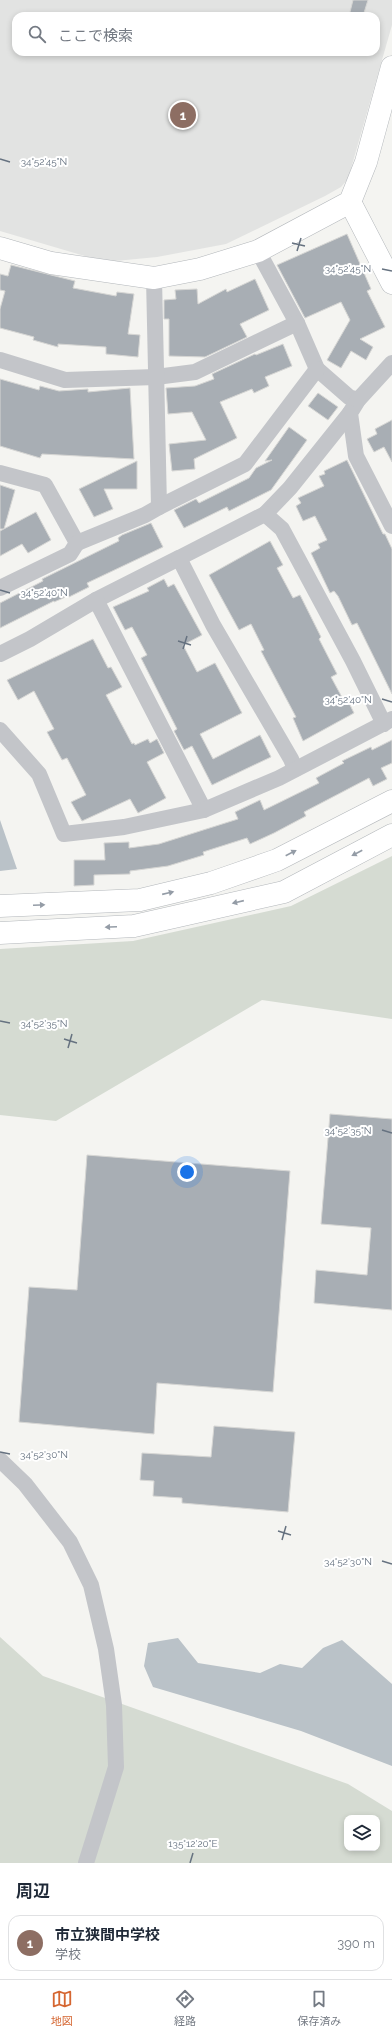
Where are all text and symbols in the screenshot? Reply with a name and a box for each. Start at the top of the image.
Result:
search box [12,12,380,56]
icon: search [26,23,48,45]
text: ここで検索 [58,27,133,45]
pin: 1 [170,100,196,130]
text: 34°52'45"N [21,156,67,167]
text: 34°52'45"N [325,263,371,274]
text: 34°52'40"N [20,587,68,598]
text: 34°52'40"N [324,694,372,705]
one-way arrow [285,850,297,856]
one-way arrow [352,850,363,856]
one-way arrow [162,890,174,896]
one-way arrow [232,900,244,906]
one-way arrow [33,902,46,908]
one-way arrow [105,924,117,931]
text: 34°52'35"N [20,1018,68,1029]
text: 34°52'35"N [324,1125,372,1136]
your location [177,1162,197,1182]
text: 34°52'30"N [20,1449,68,1460]
text: 34°52'30"N [324,1556,372,1567]
map controls [344,1815,380,1851]
button: layers [344,1815,380,1851]
text: 135°12'20"E [168,1838,218,1849]
text: 周辺 [16,1881,50,1901]
text: 市立狭間中学校 [55,1926,160,1944]
text: 1 [27,1936,33,1951]
text: 390 m [337,1936,375,1951]
text: 学校 [55,1947,81,1962]
tab: 地図 [51,1988,73,2028]
tab: 経路 [174,1988,196,2028]
tab: 保存済み [297,1988,341,2028]

